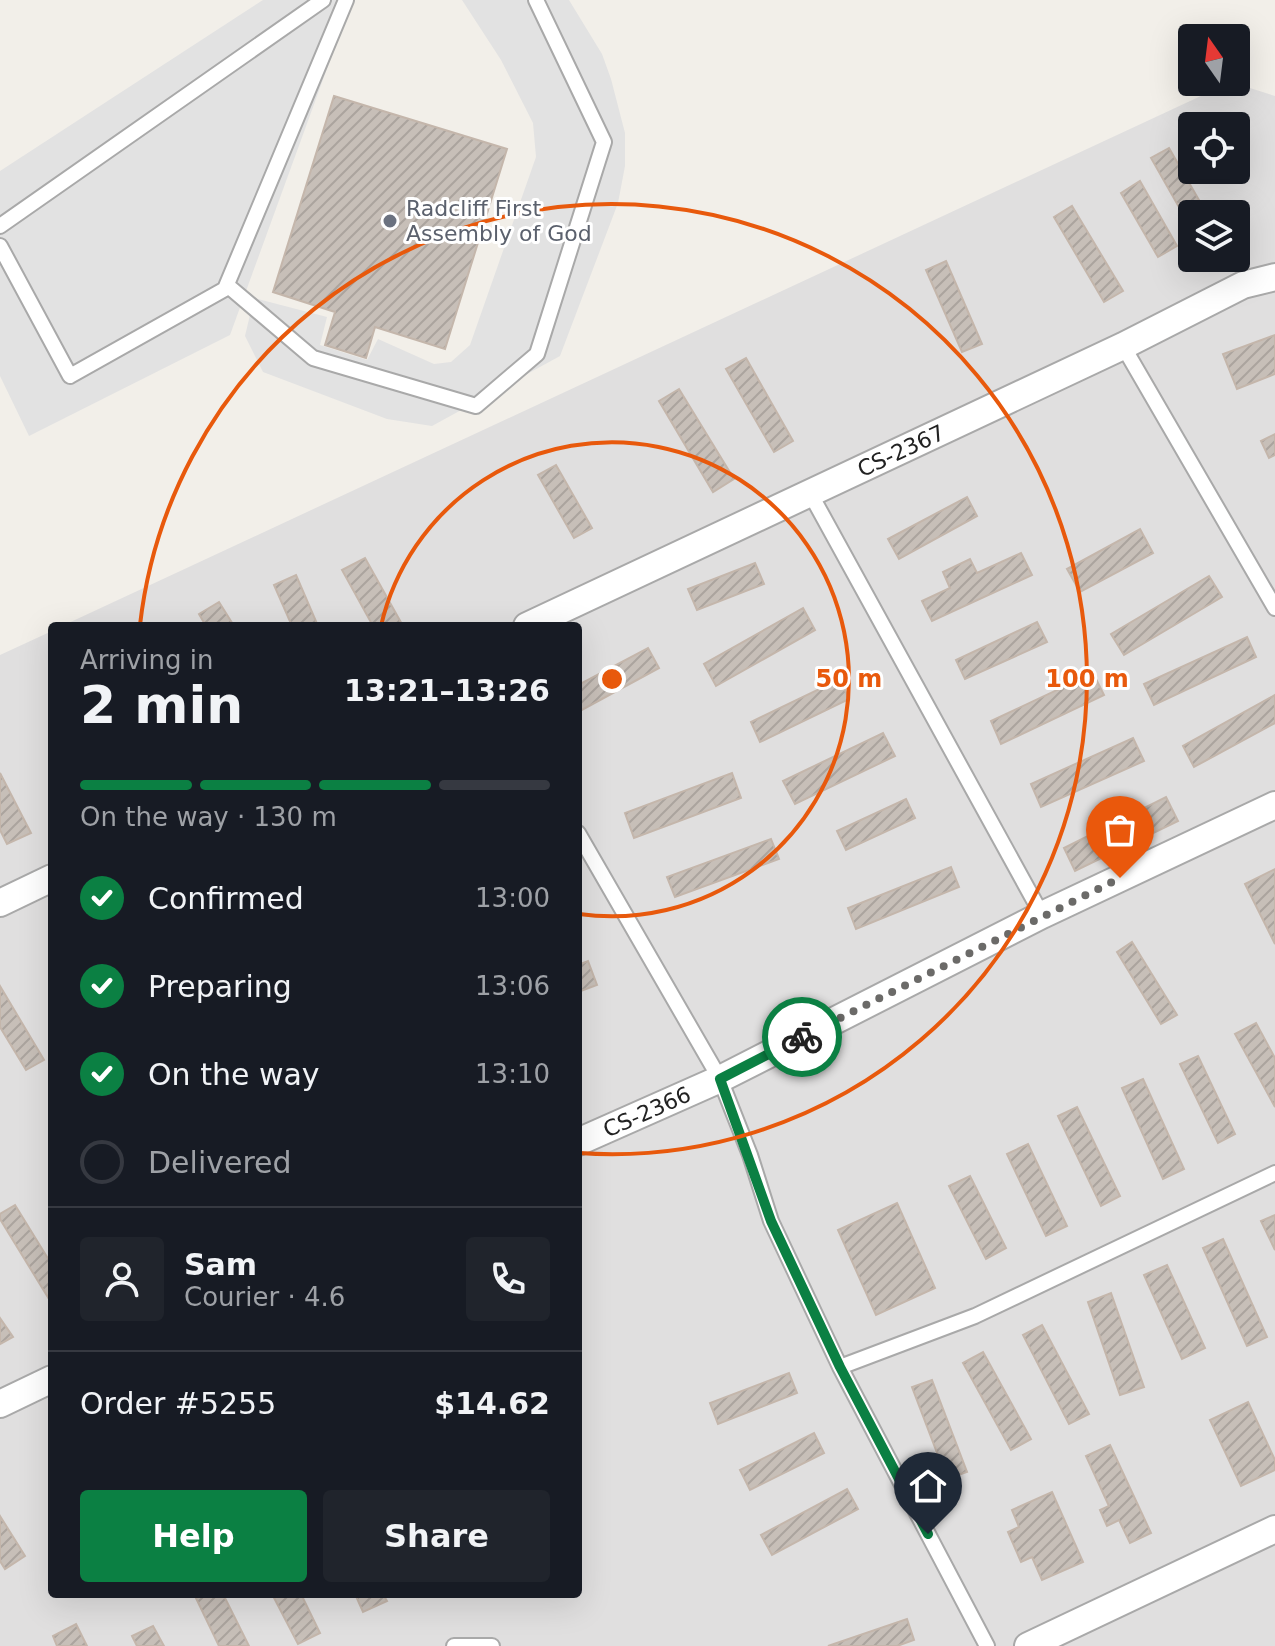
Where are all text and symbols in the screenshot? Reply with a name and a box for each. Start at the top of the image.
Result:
north arrow [1178,24,1250,96]
map controls [1178,24,1250,272]
button: locate [1178,112,1250,184]
place label: Radcliff First Assembly of God [406,196,592,246]
button: layers [1178,200,1250,272]
marker: Radcliff First Assembly of God [381,212,399,230]
street label: CS-2367 [853,420,949,482]
text: Arriving in [80,645,214,675]
centre of rings [598,665,626,693]
text: 50 m [816,665,882,693]
text: 100 m [1045,665,1129,693]
text: 13:21–13:26 [344,673,550,708]
text: 2 min [80,675,243,735]
pin [1086,796,1154,878]
text: On the way · 130 m [80,802,337,832]
icon: bag [1098,808,1142,852]
icon: check [80,876,124,920]
text: Confirmed [148,881,304,916]
text: 13:00 [475,883,550,913]
icon: check [80,964,124,1008]
text: Preparing [148,969,292,1004]
text: 13:06 [475,971,550,1001]
courier [762,997,842,1077]
icon: bike [780,1015,824,1059]
icon: check [80,1052,124,1096]
text: On the way [148,1057,320,1092]
text: 13:10 [475,1059,550,1089]
street label: CS-2366 [599,1082,695,1142]
text: Delivered [148,1145,292,1180]
button: person [80,1237,164,1321]
button: phone [466,1237,550,1321]
text: Sam [184,1247,257,1282]
text: Courier · 4.6 [184,1282,345,1312]
text: Order #5255 [80,1386,276,1421]
text: $14.62 [434,1386,550,1421]
pin [894,1452,962,1534]
icon: home [906,1464,950,1508]
button: Help [80,1490,307,1582]
button: Share [323,1490,550,1582]

